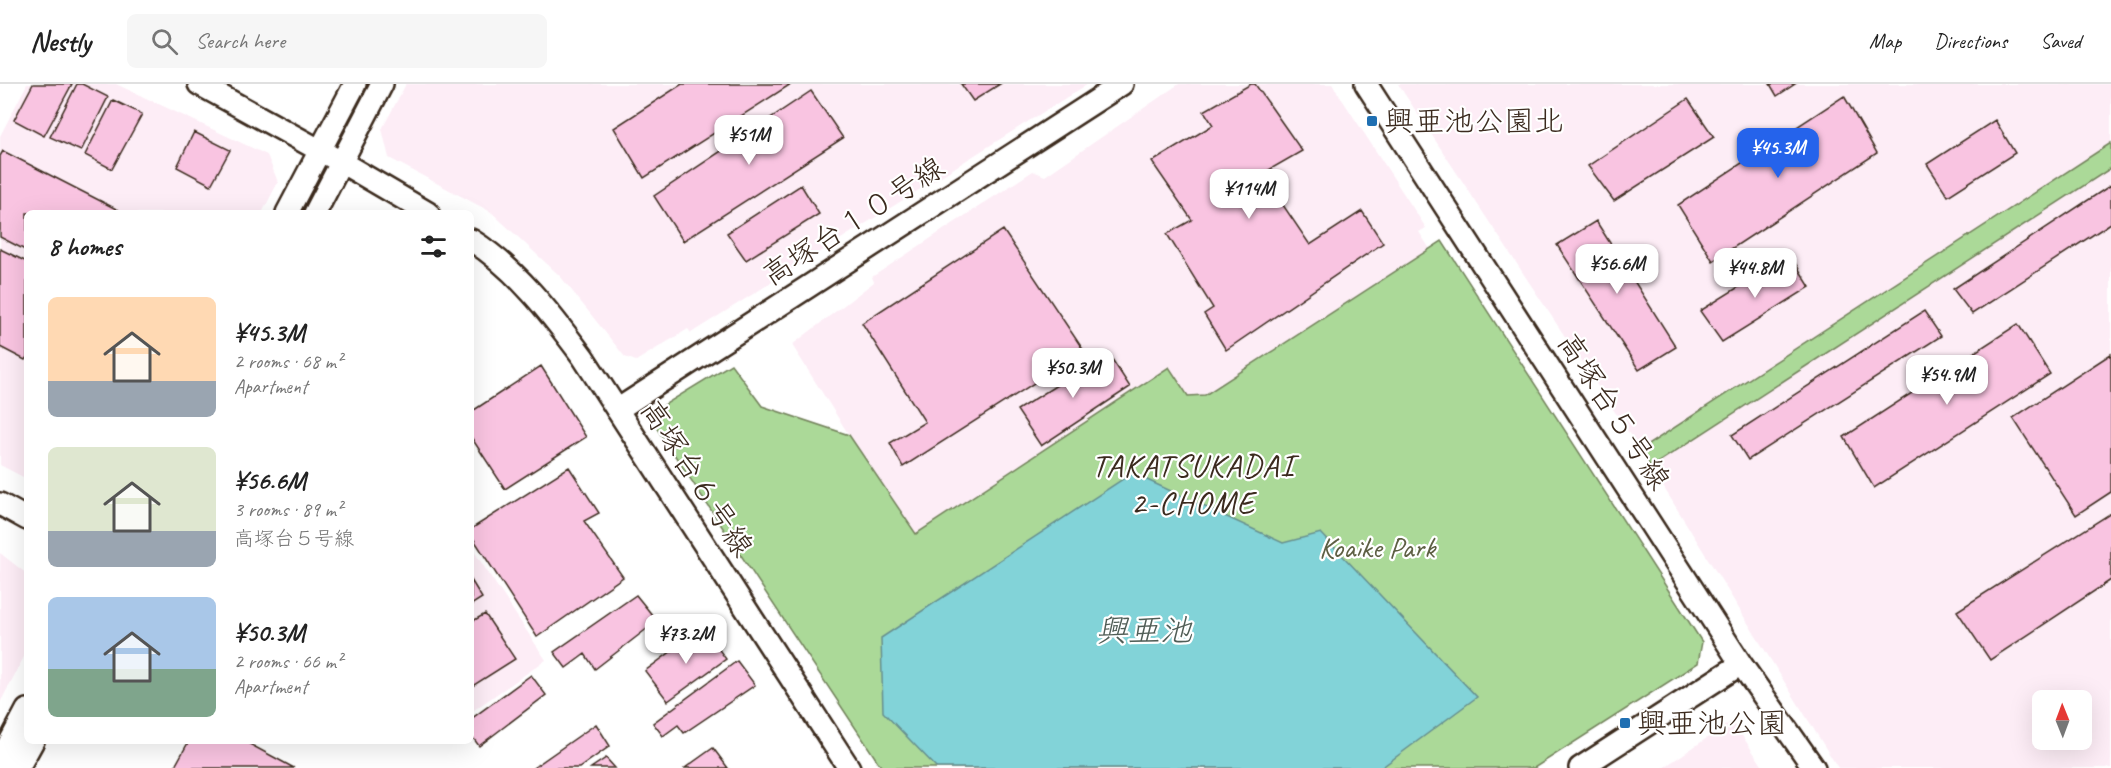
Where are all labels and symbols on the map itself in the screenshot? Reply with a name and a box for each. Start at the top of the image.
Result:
place label: 興亜池公園北 [1384,102,1564,140]
marker: 興亜池公園北 [1365,114,1379,128]
pin: ¥51M [713,115,785,166]
pin: ¥45.3M [1729,128,1827,179]
street label: 高塚台１０号線 [755,148,951,294]
pin: ¥114M [1207,169,1291,220]
pin: ¥56.6M [1568,244,1666,295]
pin: ¥44.8M [1706,248,1804,299]
street label: 高塚台５号線 [1549,325,1679,497]
pin: ¥50.3M [1024,348,1122,399]
pin: ¥54.9M [1898,355,1996,406]
street label: 高塚台６号線 [632,392,762,564]
district label: TAKATSUKADAI 2-CHOME [1092,445,1300,523]
park label: Koaike Park [1319,528,1437,566]
water label: 興亜池 [1096,610,1193,651]
pin: ¥73.2M [637,614,735,665]
north arrow [2032,690,2092,750]
place label: 興亜池公園 [1637,704,1787,742]
marker: 興亜池公園 [1618,716,1632,730]

